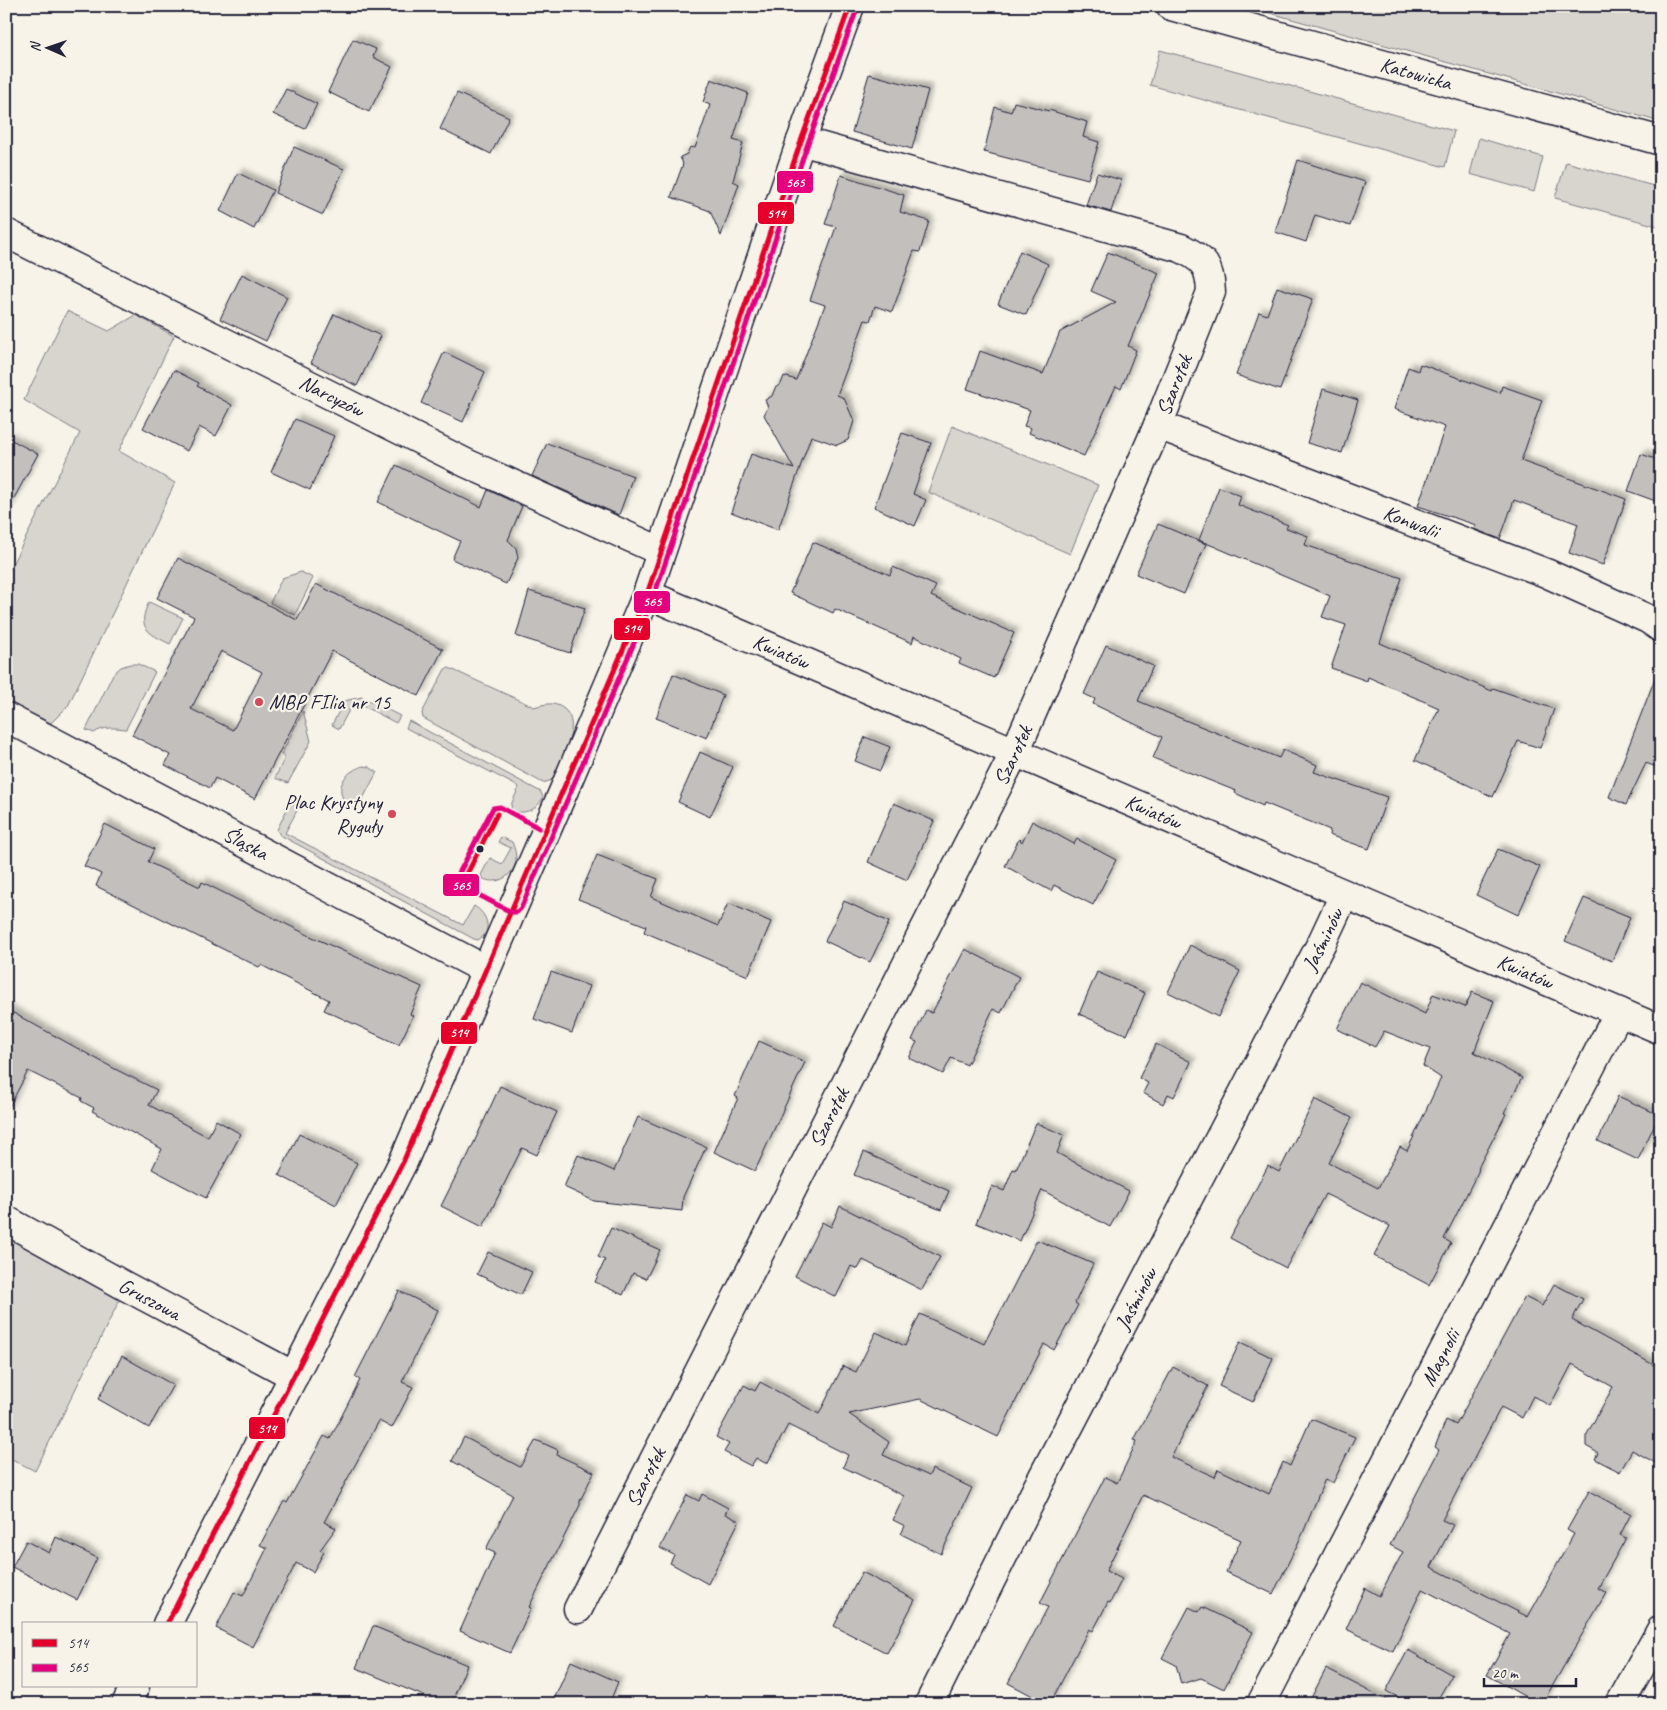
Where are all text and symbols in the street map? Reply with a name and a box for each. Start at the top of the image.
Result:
north arrow [22,22,72,72]
text: N [27,41,44,52]
street label: Katowicka [1377,51,1456,96]
line badge: 565 [776,170,814,194]
text: 565 [786,174,806,191]
line badge: 514 [757,201,795,225]
text: 514 [767,205,787,222]
street label: Szarotek [1150,349,1199,419]
street label: Narcyzów [295,369,370,424]
street label: Konwalii [1380,499,1445,545]
line badge: 565 [633,590,671,614]
text: 565 [643,593,663,610]
line badge: 514 [613,617,651,641]
text: 514 [623,620,643,637]
street label: Kwiatów [749,628,815,676]
place label: MBP FIlia nr 15 [269,689,392,715]
marker: MBP FIlia nr 15 [253,696,265,708]
street label: Szarotek [987,719,1039,789]
street label: Kwiatów [1121,788,1187,836]
place label: Plac Krystyny Ryguły [284,789,384,839]
marker: Plac Krystyny Ryguły [386,808,398,820]
street label: Śląska [219,821,274,867]
unlabelled marker [475,844,485,854]
line badge: 565 [442,873,480,897]
text: 565 [452,877,472,894]
street label: Jaśminów [1296,902,1350,976]
street label: Kwiatów [1493,948,1559,996]
line badge: 514 [440,1021,478,1045]
text: 514 [450,1024,470,1041]
street label: Szarotek [803,1081,856,1151]
street label: Jaśminów [1109,1262,1164,1335]
street label: Gruszowa [114,1272,187,1327]
street label: Magnolii [1415,1322,1467,1390]
line badge: 514 [248,1416,286,1440]
text: 514 [258,1420,278,1437]
street label: Szarotek [619,1441,672,1511]
legend [22,1622,198,1688]
text: 514 [68,1634,90,1653]
scale bar [1484,1655,1577,1687]
text: 565 [68,1658,90,1677]
text: 20 m [1492,1664,1519,1683]

